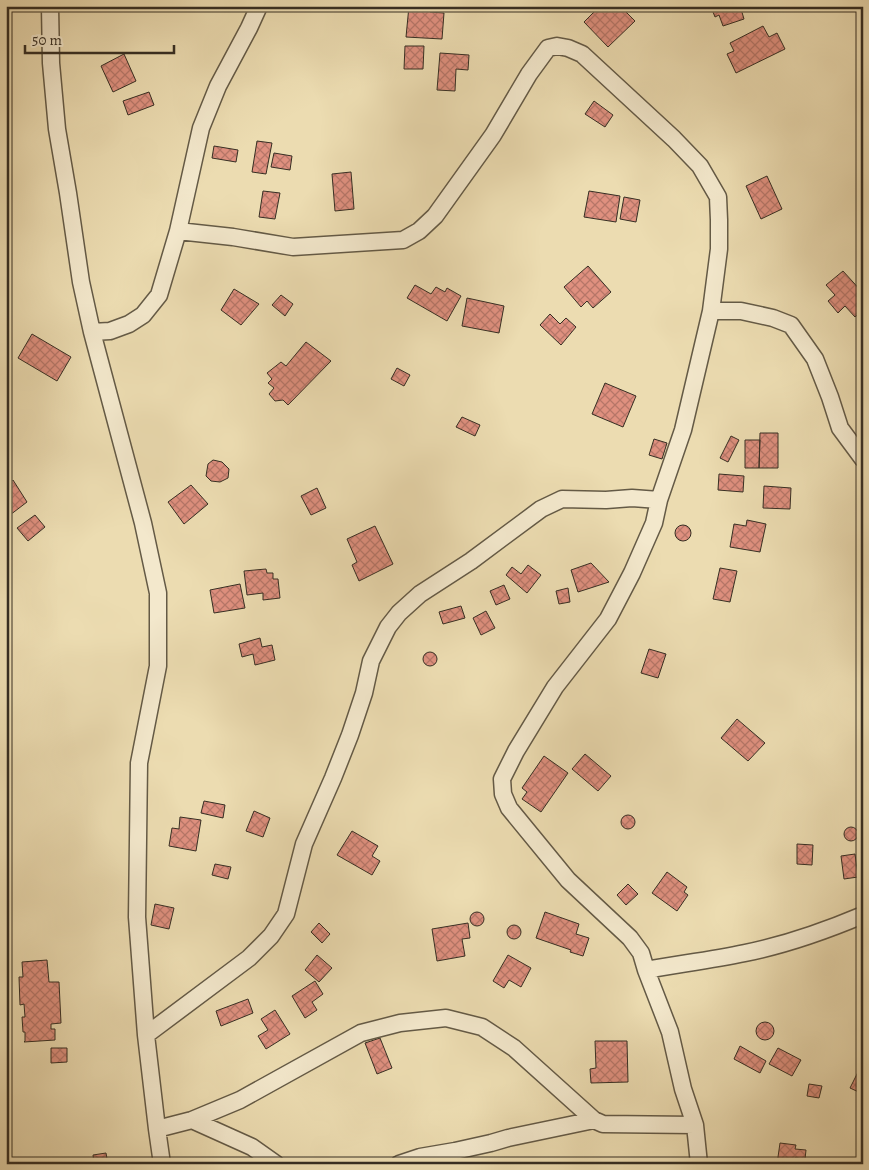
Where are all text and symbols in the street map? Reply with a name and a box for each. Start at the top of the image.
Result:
scale bar [25,22,174,54]
text: 50 m [32,30,62,50]

